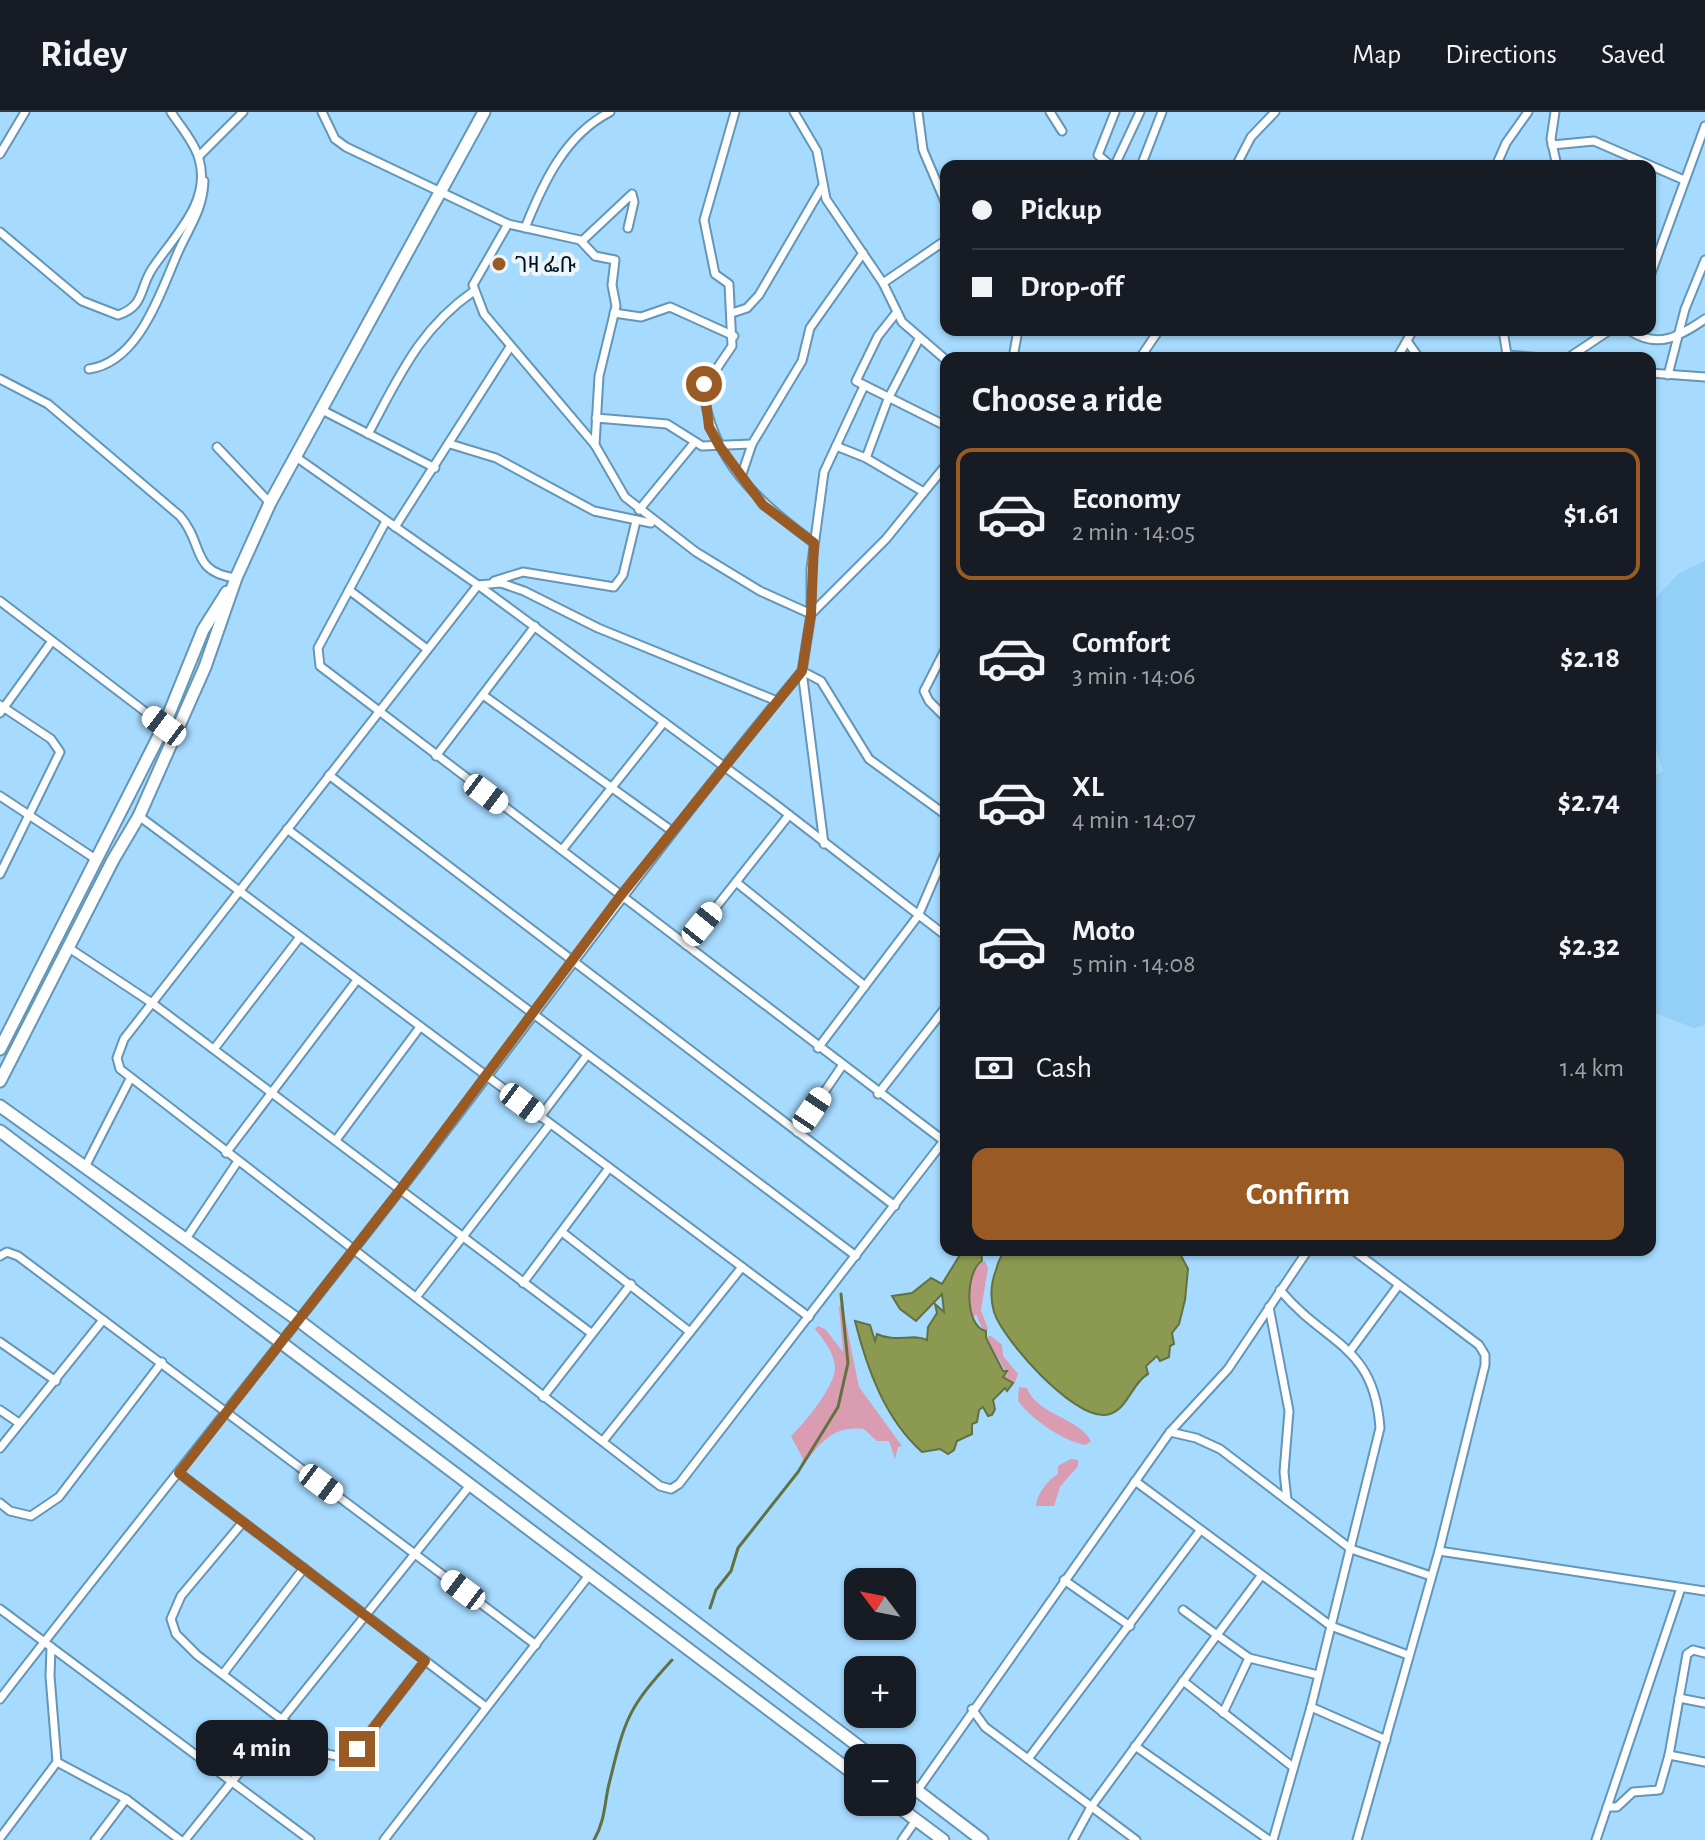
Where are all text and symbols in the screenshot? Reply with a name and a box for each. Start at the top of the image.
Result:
text: Ridey [40,36,127,74]
text: Map [1352,41,1401,69]
text: Directions [1445,41,1557,69]
text: Saved [1601,41,1665,69]
text: Pickup [1020,195,1102,225]
place label: ገዛ ፌቡ [515,254,576,276]
marker: ገዛ ፌቡ [490,255,508,273]
text: Drop-off [1020,272,1123,302]
route start [686,366,722,402]
text: Choose a ride [972,382,1162,418]
icon: car [976,478,1048,550]
text: Economy [1072,484,1181,514]
text: $1.61 [1564,499,1620,529]
text: 2 min · 14:05 [1072,519,1195,545]
icon: car [976,622,1048,694]
text: Comfort [1072,628,1171,658]
text: $2.18 [1560,643,1620,673]
text: 3 min · 14:06 [1072,663,1195,689]
car [138,702,190,750]
icon: car [976,766,1048,838]
car [460,770,512,818]
text: XL [1072,772,1104,802]
text: $2.74 [1557,787,1620,817]
text: 4 min · 14:07 [1072,807,1196,833]
car [678,898,726,950]
icon: car [976,910,1048,982]
text: Moto [1072,916,1135,946]
text: $2.32 [1558,931,1620,961]
text: 5 min · 14:08 [1072,951,1196,977]
icon: cash [972,1046,1016,1090]
text: Cash [1036,1053,1092,1083]
text: 1.4 km [1560,1055,1624,1081]
car [496,1079,548,1127]
car [789,1083,835,1137]
button: Confirm [972,1148,1624,1240]
car [295,1460,347,1508]
car [437,1566,489,1614]
north arrow [844,1568,916,1640]
map controls [844,1568,916,1816]
button: + [844,1656,916,1728]
callout: 4 min [197,1721,329,1777]
route end [339,1731,375,1767]
text: 4 min [233,1735,291,1761]
button: − [844,1744,916,1816]

